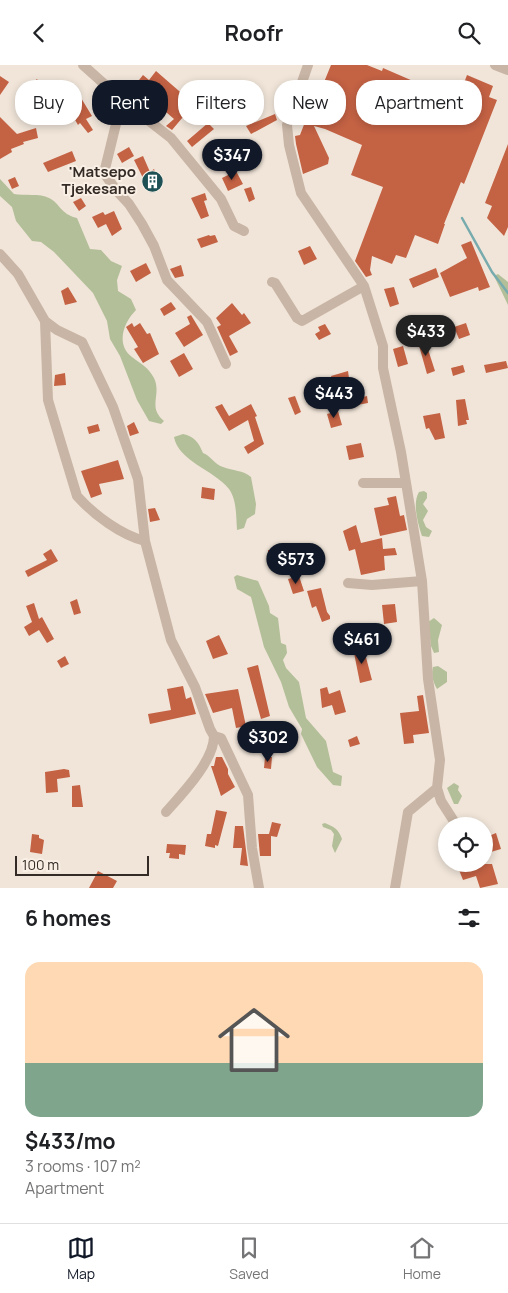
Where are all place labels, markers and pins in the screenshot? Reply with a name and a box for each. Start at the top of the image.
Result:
pin: $347 [202,139,262,181]
place label: 'Matsepo Tjekesane [62,161,136,199]
building icon: 'Matsepo Tjekesane [140,169,164,193]
pin: $433 [396,315,456,357]
pin: $443 [304,377,364,419]
pin: $573 [266,543,326,585]
pin: $461 [332,623,392,665]
pin: $302 [238,721,298,763]

